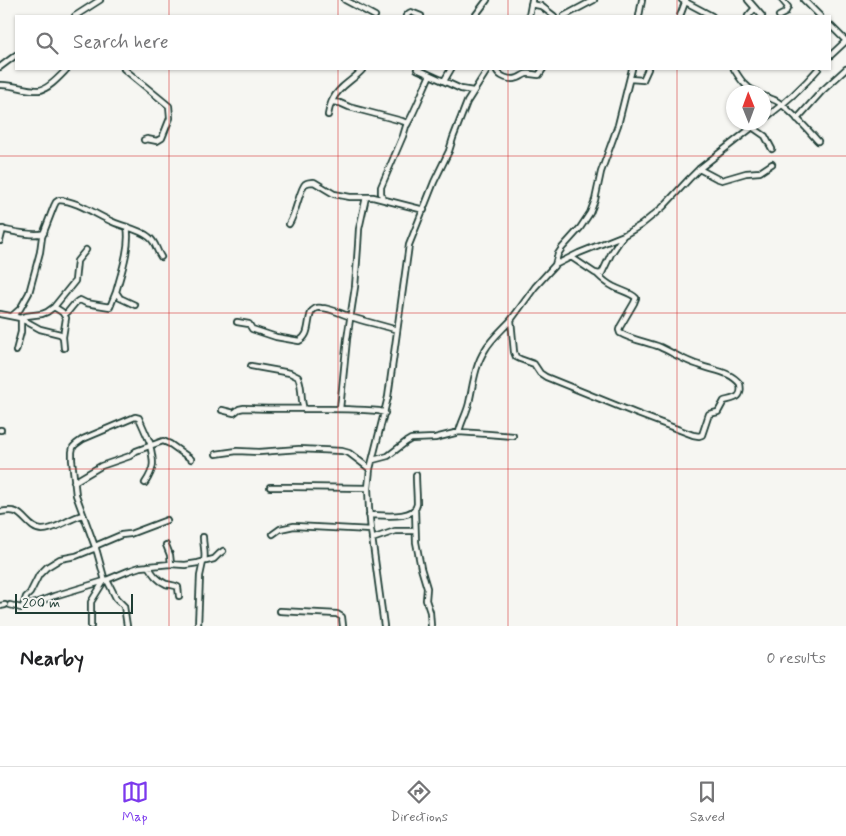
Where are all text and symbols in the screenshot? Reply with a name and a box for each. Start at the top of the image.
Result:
search box [15,15,831,70]
icon: search [33,29,61,57]
text: Search here [73,30,169,55]
north arrow [726,85,771,130]
scale bar [15,591,132,614]
text: 200 m [22,594,60,612]
text: Nearby [20,645,84,673]
text: 0 results [766,648,826,669]
tab: Map [121,778,149,826]
tab: Directions [391,778,448,826]
tab: Saved [690,778,725,826]

